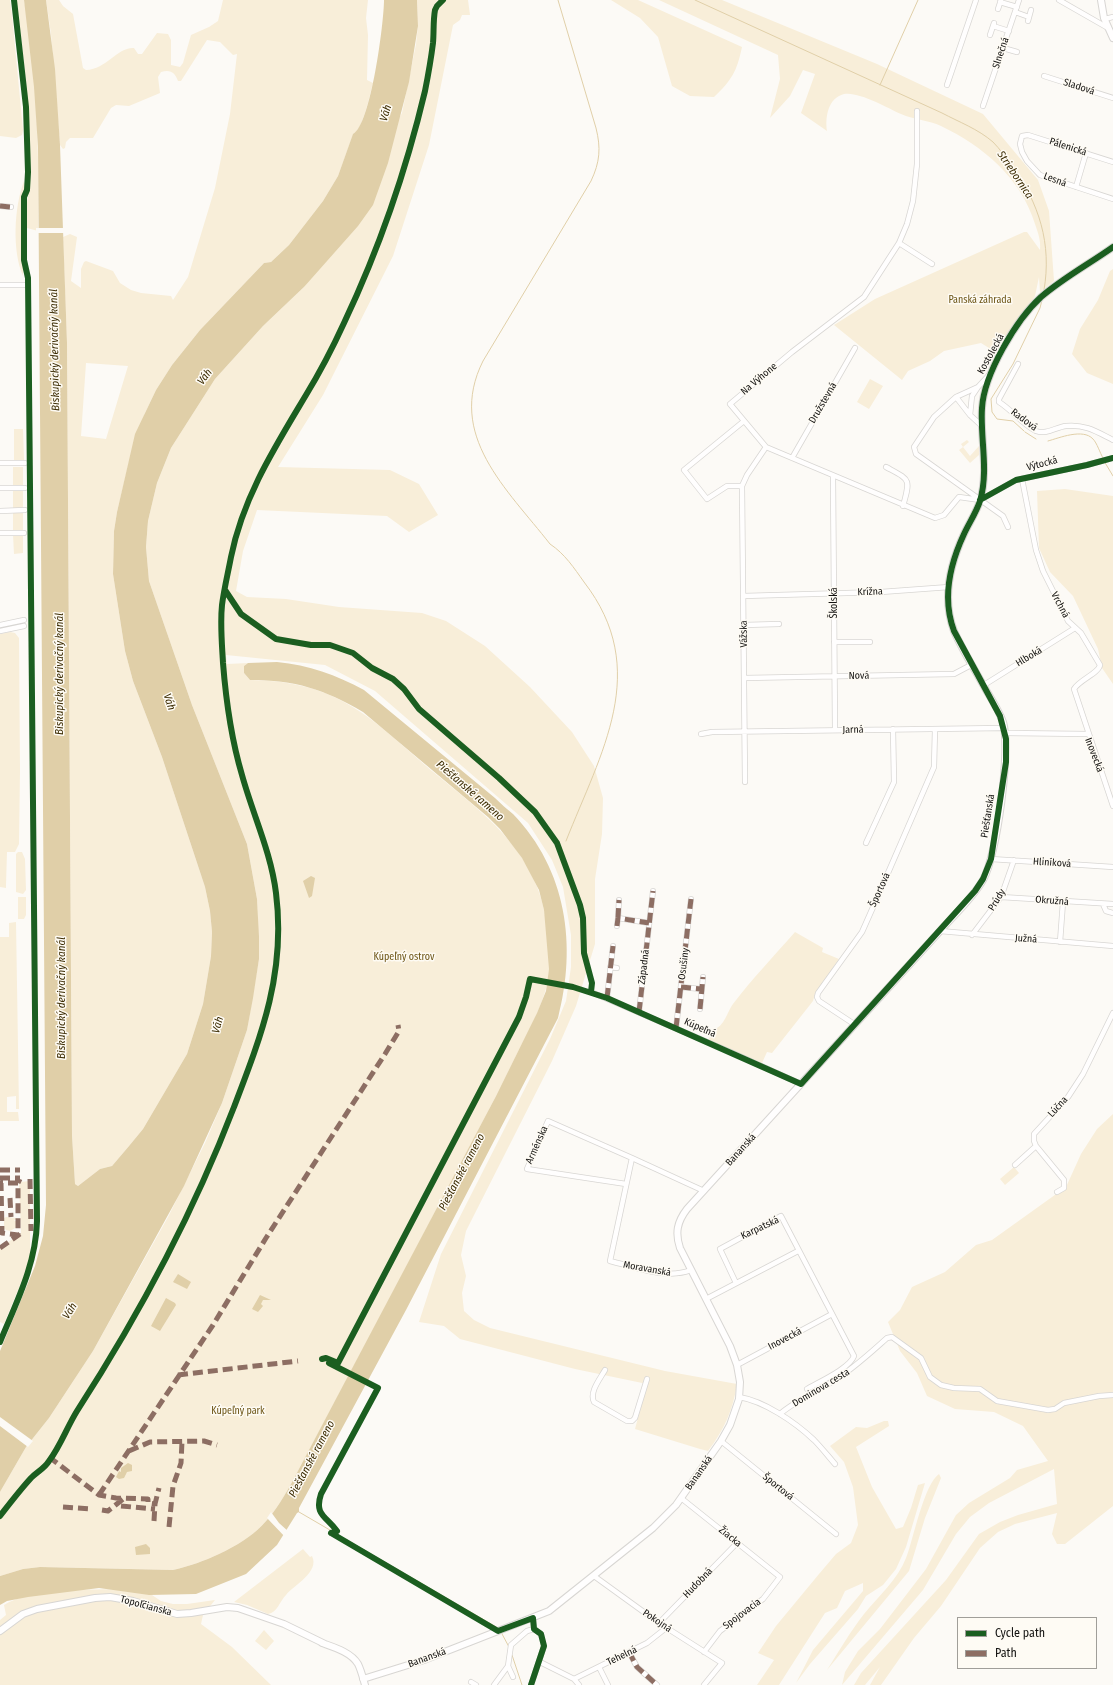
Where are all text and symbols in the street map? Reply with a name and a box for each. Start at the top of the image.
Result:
street label: Slnečná [990,36,1012,70]
street label: Sladová [1062,76,1096,98]
water label: Váh [377,103,395,123]
street label: Pálenická [1048,135,1088,159]
water label: Striebornica [994,149,1036,201]
street label: Lesná [1042,170,1068,190]
water label: Biskupický derivačný kanál [47,289,63,411]
park label: Panská záhrada [948,294,1012,306]
street label: Kostolecká [975,332,1007,376]
street label: Na Výhone [738,360,780,398]
water label: Váh [195,366,215,388]
street label: Družstevná [806,380,840,426]
street label: Radová [1008,406,1040,434]
street label: Výtocká [1025,454,1059,474]
street label: Krížna [857,586,883,598]
street label: Školská [828,587,840,619]
street label: Vrchná [1048,590,1072,620]
water label: Biskupický derivačný kanál [53,613,67,735]
street label: Vážska [738,620,750,648]
street label: Hlboká [1014,644,1044,670]
street label: Nová [849,670,869,682]
water label: Váh [160,692,178,712]
street label: Jarná [842,724,864,736]
street label: Inovecká [1082,736,1106,774]
water label: Piešťanské rameno [433,758,507,824]
street label: Piešťanská [979,793,997,839]
street label: Hliníková [1033,856,1071,870]
street label: Športová [867,871,893,909]
street label: Prúdy [986,887,1008,913]
street label: Okružná [1035,894,1069,908]
street label: Južná [1015,932,1037,946]
water label: Biskupický derivačný kanál [55,937,69,1059]
street label: Osušiny [676,947,692,981]
street label: Západná [636,949,652,985]
park label: Kúpeľný ostrov [374,951,434,963]
water label: Váh [209,1015,227,1035]
street label: Kúpeľná [682,1016,718,1040]
street label: Lúčna [1046,1094,1070,1120]
street label: Arménska [523,1124,551,1166]
water label: Piešťanské rameno [436,1131,488,1213]
street label: Bananská [723,1131,759,1169]
street label: Karpatská [739,1214,781,1242]
street label: Moravanská [622,1259,672,1279]
water label: Váh [60,1300,80,1322]
street label: Inovecká [766,1325,804,1353]
street label: Dominova cesta [790,1366,852,1410]
park label: Kúpeľný park [211,1405,265,1417]
water label: Piešťanské rameno [286,1418,338,1500]
street label: Bananská [683,1453,715,1493]
street label: Športová [760,1471,796,1503]
street label: Žiacka [716,1524,744,1550]
street label: Hudobná [681,1565,715,1601]
street label: Topoľčianska [119,1593,173,1619]
street label: Spojovacia [721,1596,763,1632]
street label: Pokojná [640,1607,674,1635]
legend [957,1617,1097,1669]
text: Cycle path [995,1626,1045,1640]
street label: Tehelná [605,1644,639,1668]
street label: Bananská [406,1646,448,1670]
text: Path [995,1646,1017,1660]

